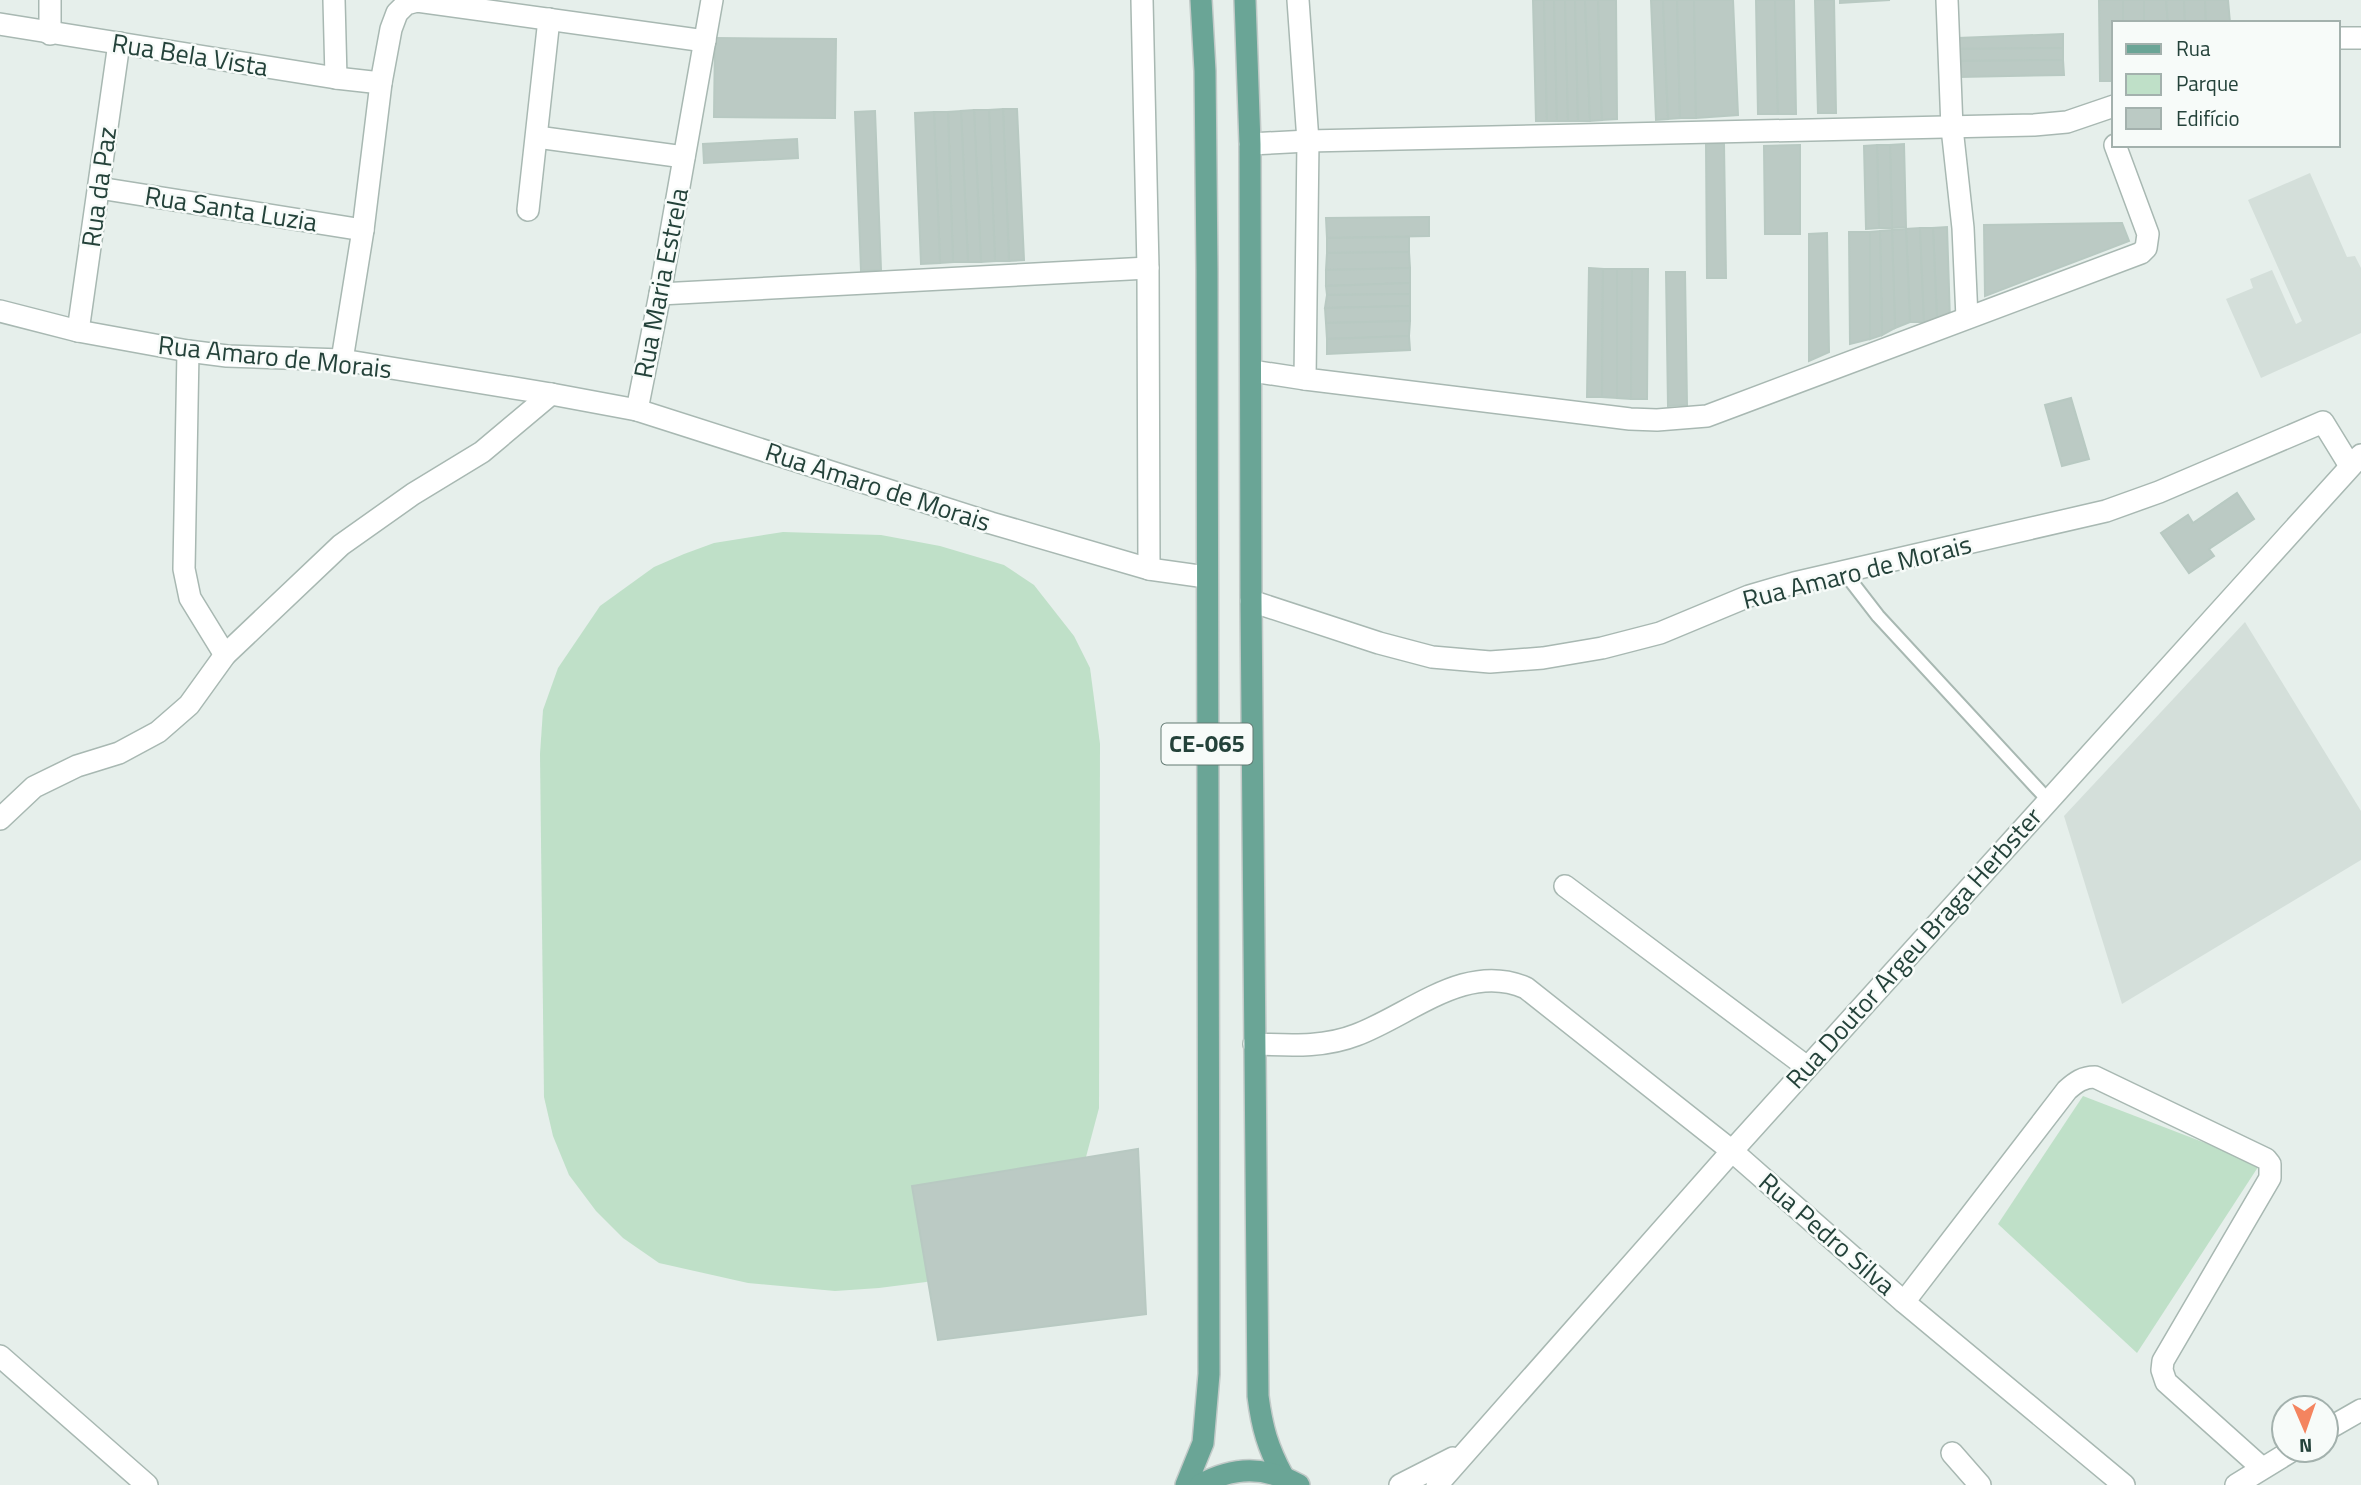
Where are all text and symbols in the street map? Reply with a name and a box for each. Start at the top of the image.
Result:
legend [2112,21,2340,147]
street label: Rua Bela Vista [109,23,271,86]
text: Rua [2176,32,2211,64]
text: Parque [2176,67,2239,99]
text: Edifício [2176,102,2240,134]
street label: Rua da Paz [71,124,126,250]
street label: Rua Santa Luzia [142,176,320,241]
street label: Rua Maria Estrela [623,184,698,381]
street label: Rua Amaro de Morais [156,325,394,388]
street label: Rua Amaro de Morais [760,432,996,541]
street label: Rua Amaro de Morais [1738,524,1976,619]
road number: CE-065 [1162,724,1252,764]
street label: Rua Doutor Argeu Braga Herbster [1776,798,2051,1097]
street label: Rua Pedro Silva [1750,1163,1904,1304]
north arrow [2270,1394,2340,1464]
text: N [2299,1432,2313,1461]

